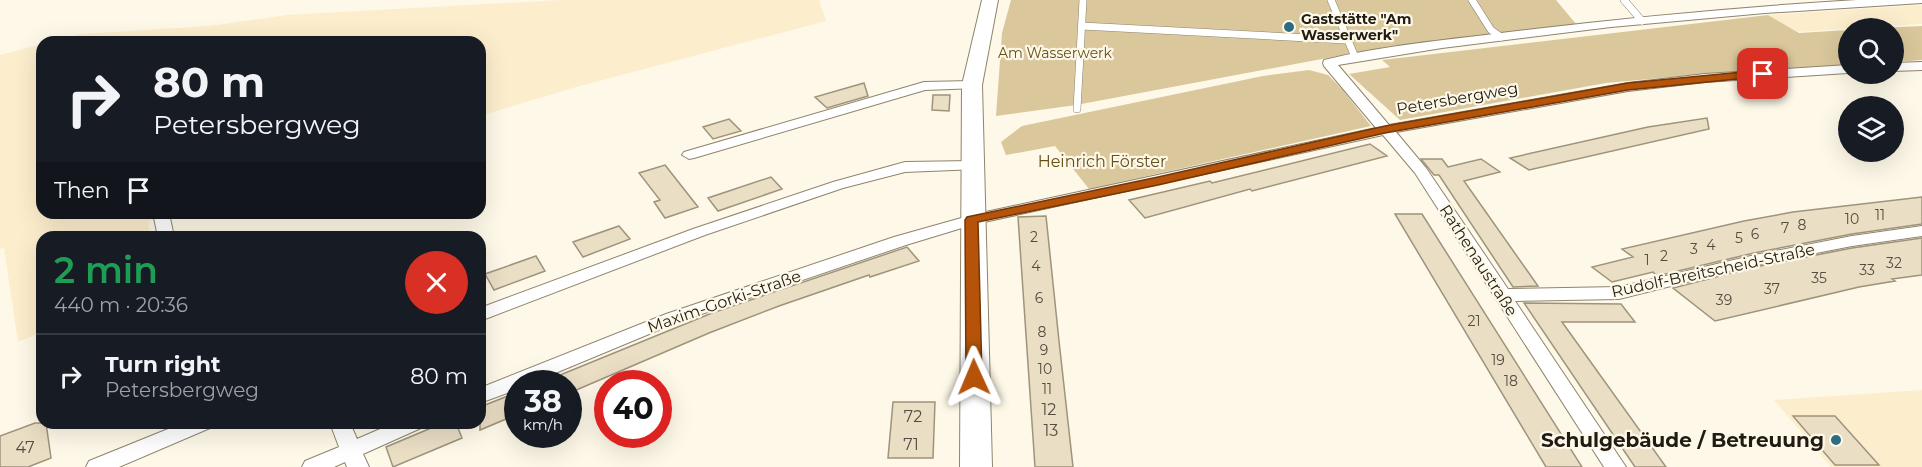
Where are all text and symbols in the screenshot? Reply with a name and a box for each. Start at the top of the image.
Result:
place label: Gaststätte "Am Wasserwerk" [1301,10,1411,44]
map controls [1838,18,1904,162]
button: search [1838,18,1904,84]
marker: Gaststätte "Am Wasserwerk" [1282,20,1296,34]
park label: Am Wasserwerk [998,44,1113,62]
pin [1737,48,1788,99]
text: 80 m [153,56,265,108]
icon: arrive [1746,57,1779,90]
icon: right [54,60,132,138]
street label: Petersbergweg [1395,78,1519,119]
button: layers [1838,96,1904,162]
text: Petersbergweg [153,108,361,141]
park label: Heinrich Förster [1038,152,1166,171]
icon: arrive [122,174,155,207]
text: Then [54,177,110,204]
street label: Rathenaustraße [1436,201,1522,319]
house number: 11 [1875,206,1885,224]
house number: 10 [1845,210,1859,228]
house number: 8 [1798,216,1807,234]
house number: 7 [1781,219,1789,237]
house number: 6 [1751,225,1760,243]
house number: 2 [1030,228,1038,246]
house number: 5 [1735,229,1743,247]
house number: 4 [1706,236,1716,254]
street label: Rudolf-Breitscheid-Straße [1610,240,1817,301]
house number: 3 [1690,240,1698,258]
house number: 2 [1660,247,1668,265]
text: 2 min [54,248,158,292]
button: close [405,251,468,314]
house number: 1 [1644,251,1650,269]
house number: 32 [1886,254,1902,272]
house number: 4 [1031,257,1041,275]
house number: 33 [1859,261,1875,279]
street label: Maxim-Gorki-Straße [645,266,803,337]
house number: 35 [1811,269,1827,287]
house number: 37 [1764,280,1780,298]
house number: 6 [1035,289,1044,307]
house number: 39 [1716,291,1732,309]
text: 440 m · 20:36 [54,293,188,317]
house number: 21 [1467,312,1481,330]
house number: 8 [1038,323,1047,341]
house number: 9 [1040,341,1048,359]
position arrow [942,345,1006,409]
text: Turn right [105,351,220,378]
house number: 19 [1491,351,1505,369]
icon: right [54,360,87,393]
house number: 10 [1038,360,1052,378]
text: 80 m [410,363,468,390]
speed limit sign: 40 [594,370,672,448]
house number: 18 [1504,372,1518,390]
text: Petersbergweg [105,378,259,402]
house number: 11 [1042,380,1052,398]
text: 38 [524,383,562,420]
house number: 12 [1042,400,1056,419]
house number: 72 [904,407,922,426]
text: km/h [523,415,563,434]
house number: 13 [1044,421,1058,440]
place label: Schulgebäude / Betreuung [1541,428,1824,452]
marker: Schulgebäude / Betreuung [1829,433,1843,447]
house number: 71 [903,435,919,454]
house number: 47 [15,438,35,457]

